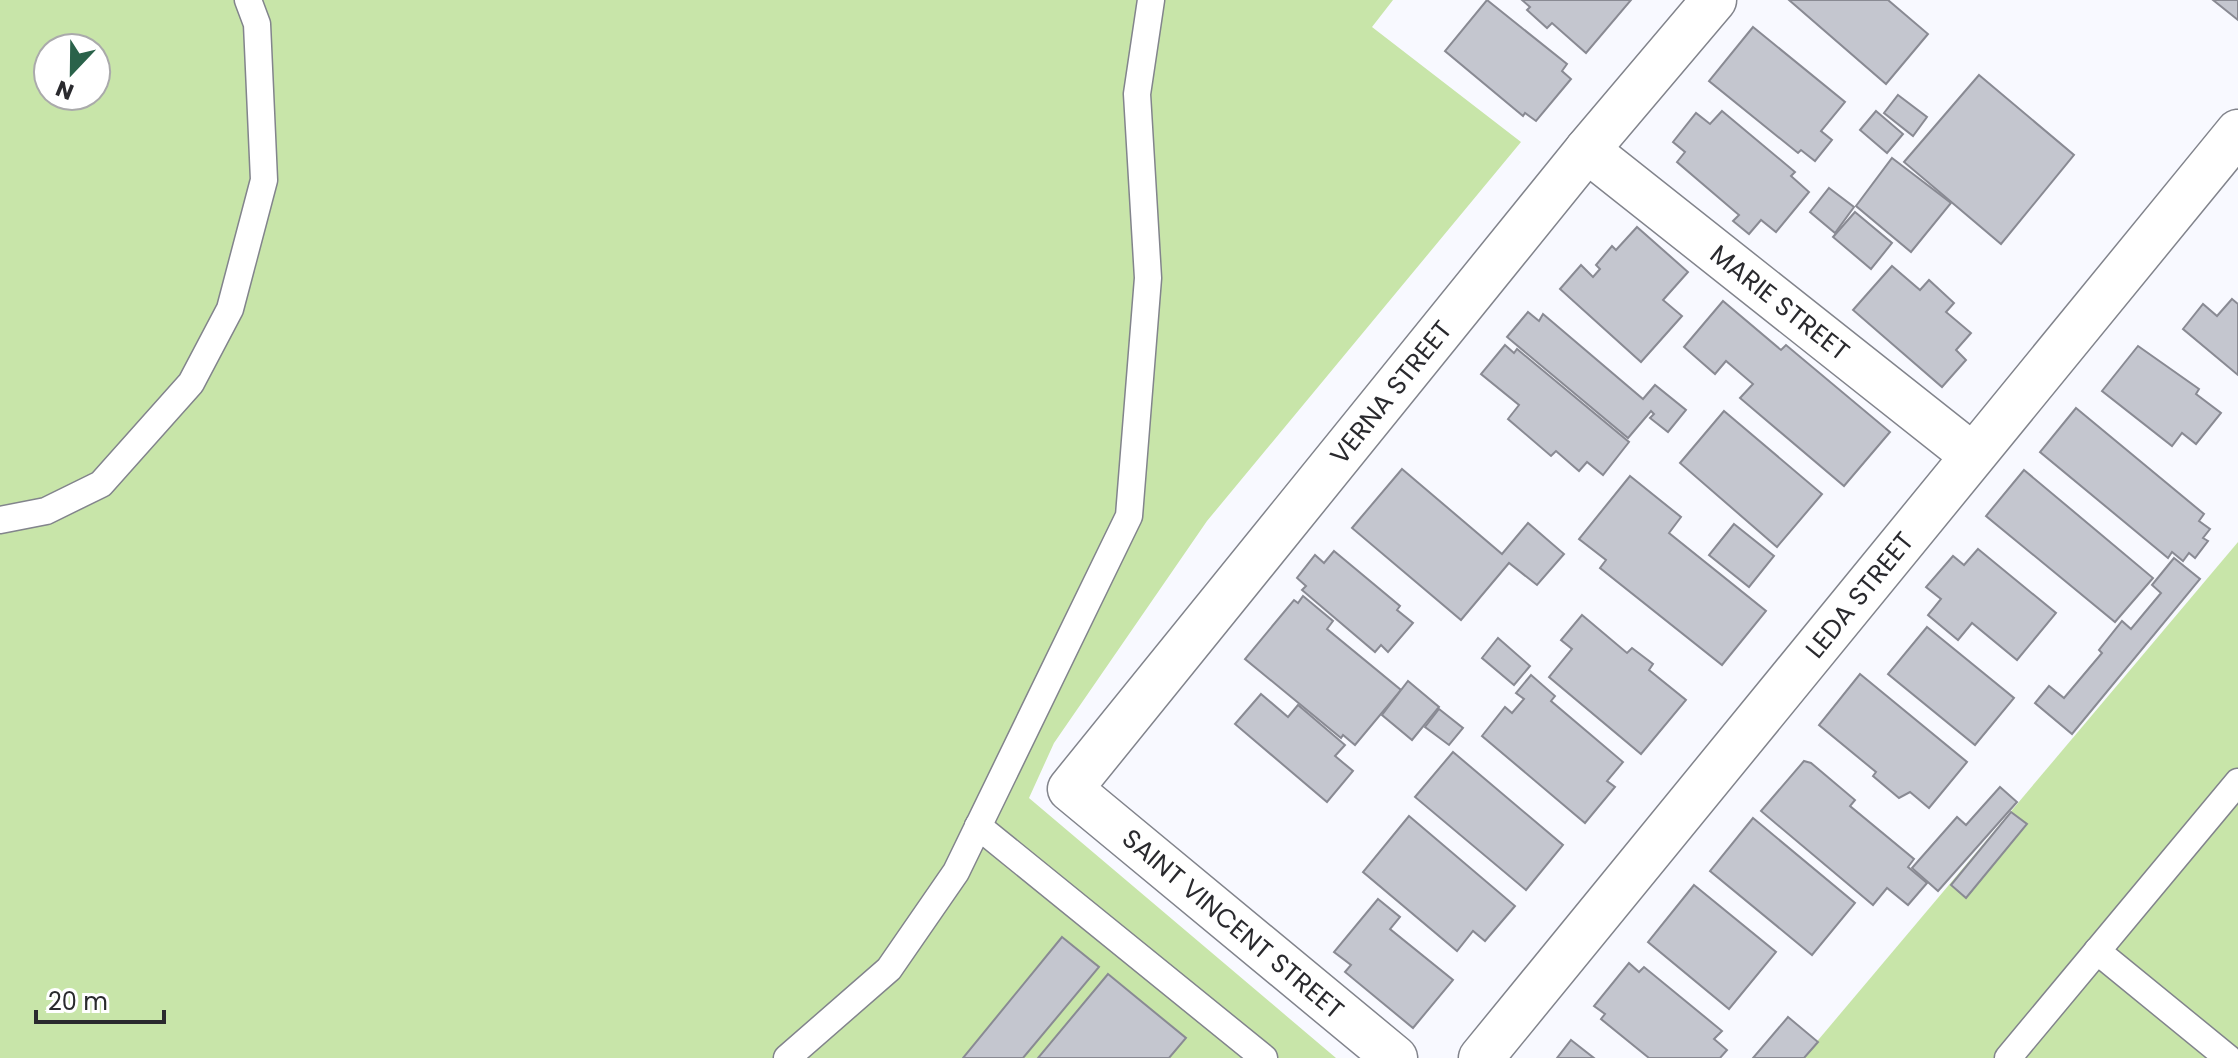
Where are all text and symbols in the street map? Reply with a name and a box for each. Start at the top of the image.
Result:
north arrow [32,32,112,112]
text: N [51,73,78,108]
street label: MARIE STREET [1703,236,1857,369]
street label: VERNA STREET [1322,313,1460,472]
street label: LEDA STREET [1797,524,1922,666]
street label: SAINT VINCENT STREET [1114,820,1352,1028]
scale bar [36,974,164,1024]
text: 20 m [48,985,108,1018]

